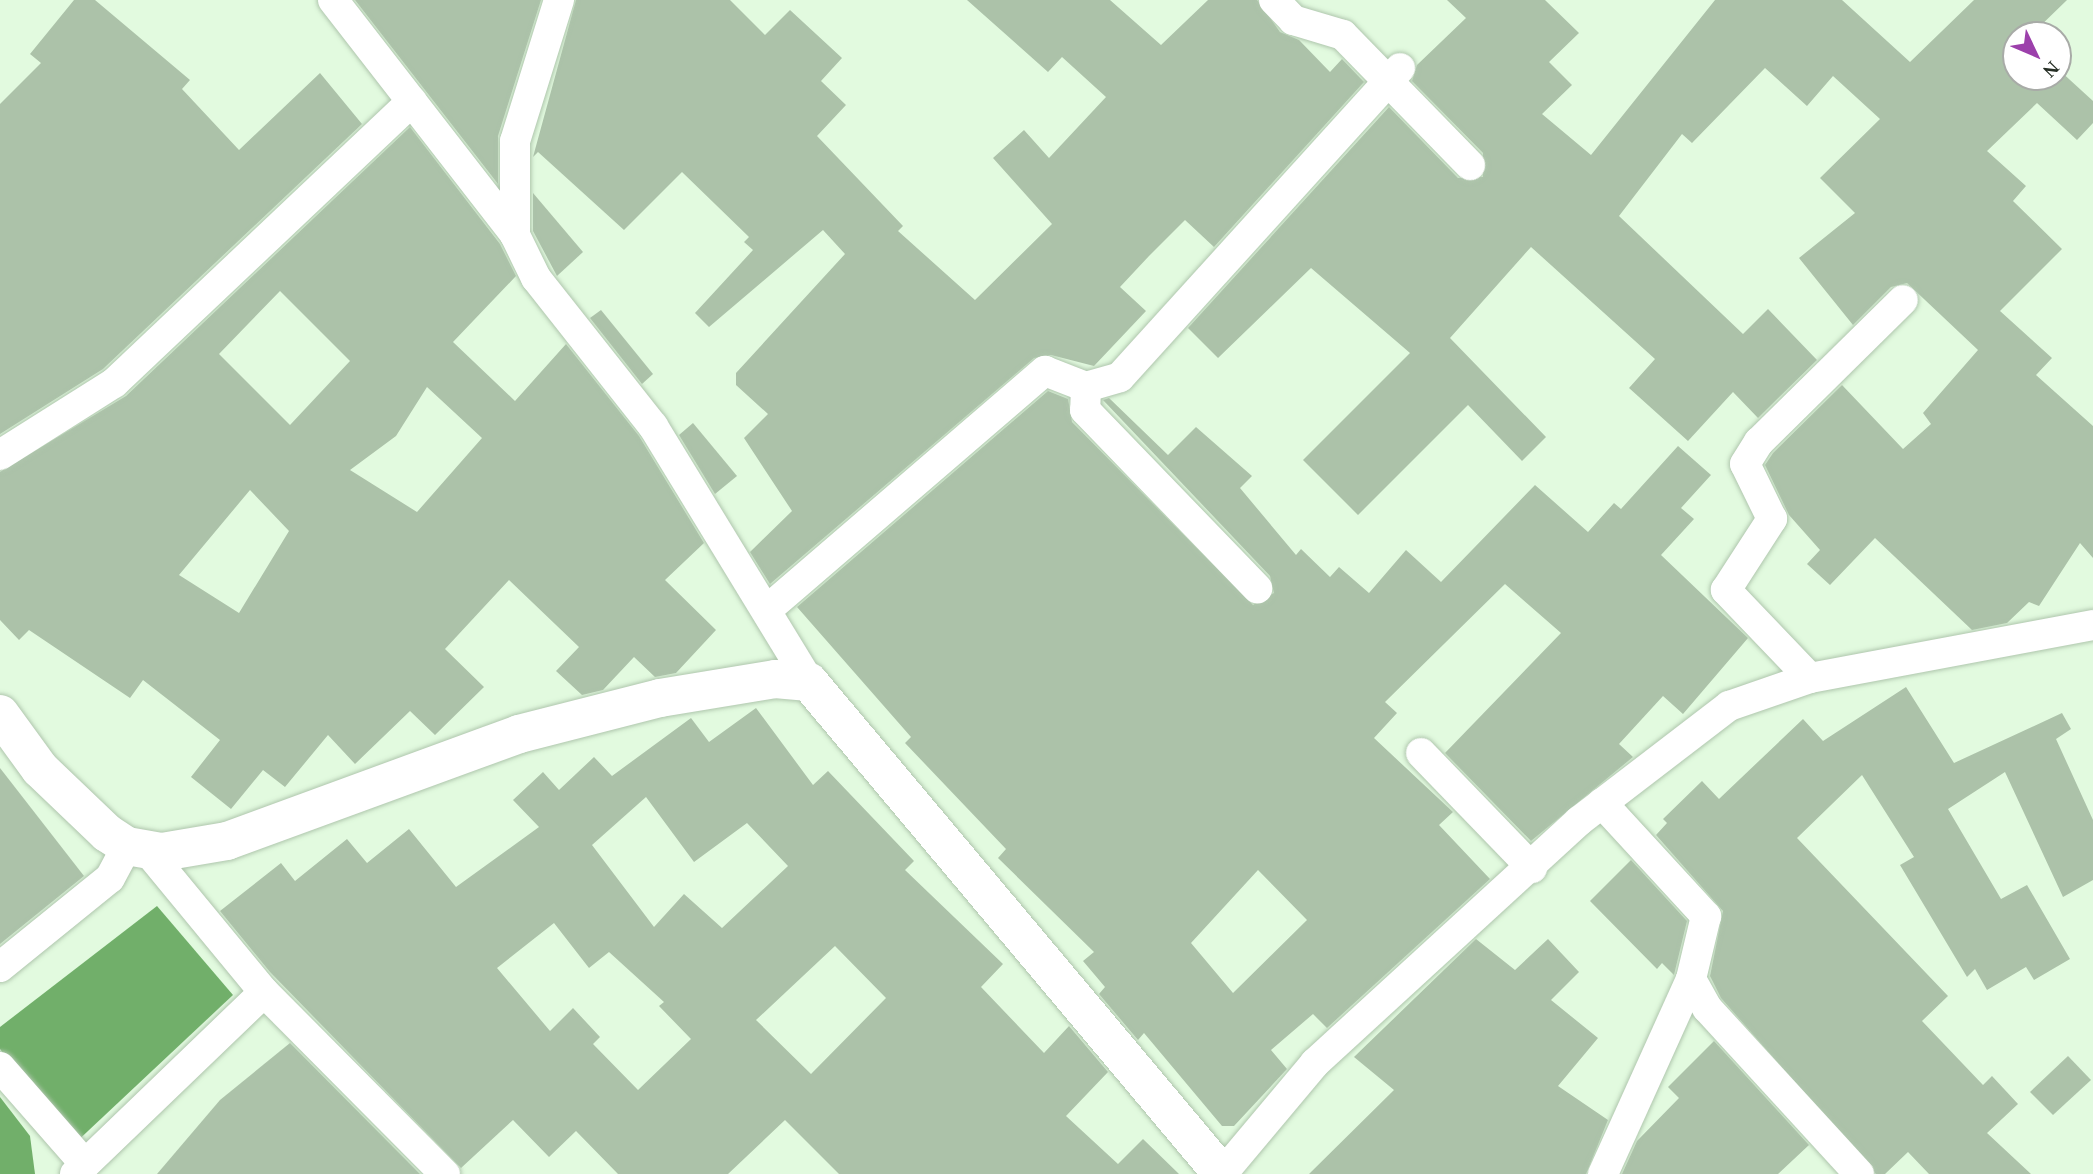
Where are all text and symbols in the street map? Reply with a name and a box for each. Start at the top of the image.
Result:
north arrow [2002,21,2072,91]
text: N [2039,57,2063,82]

